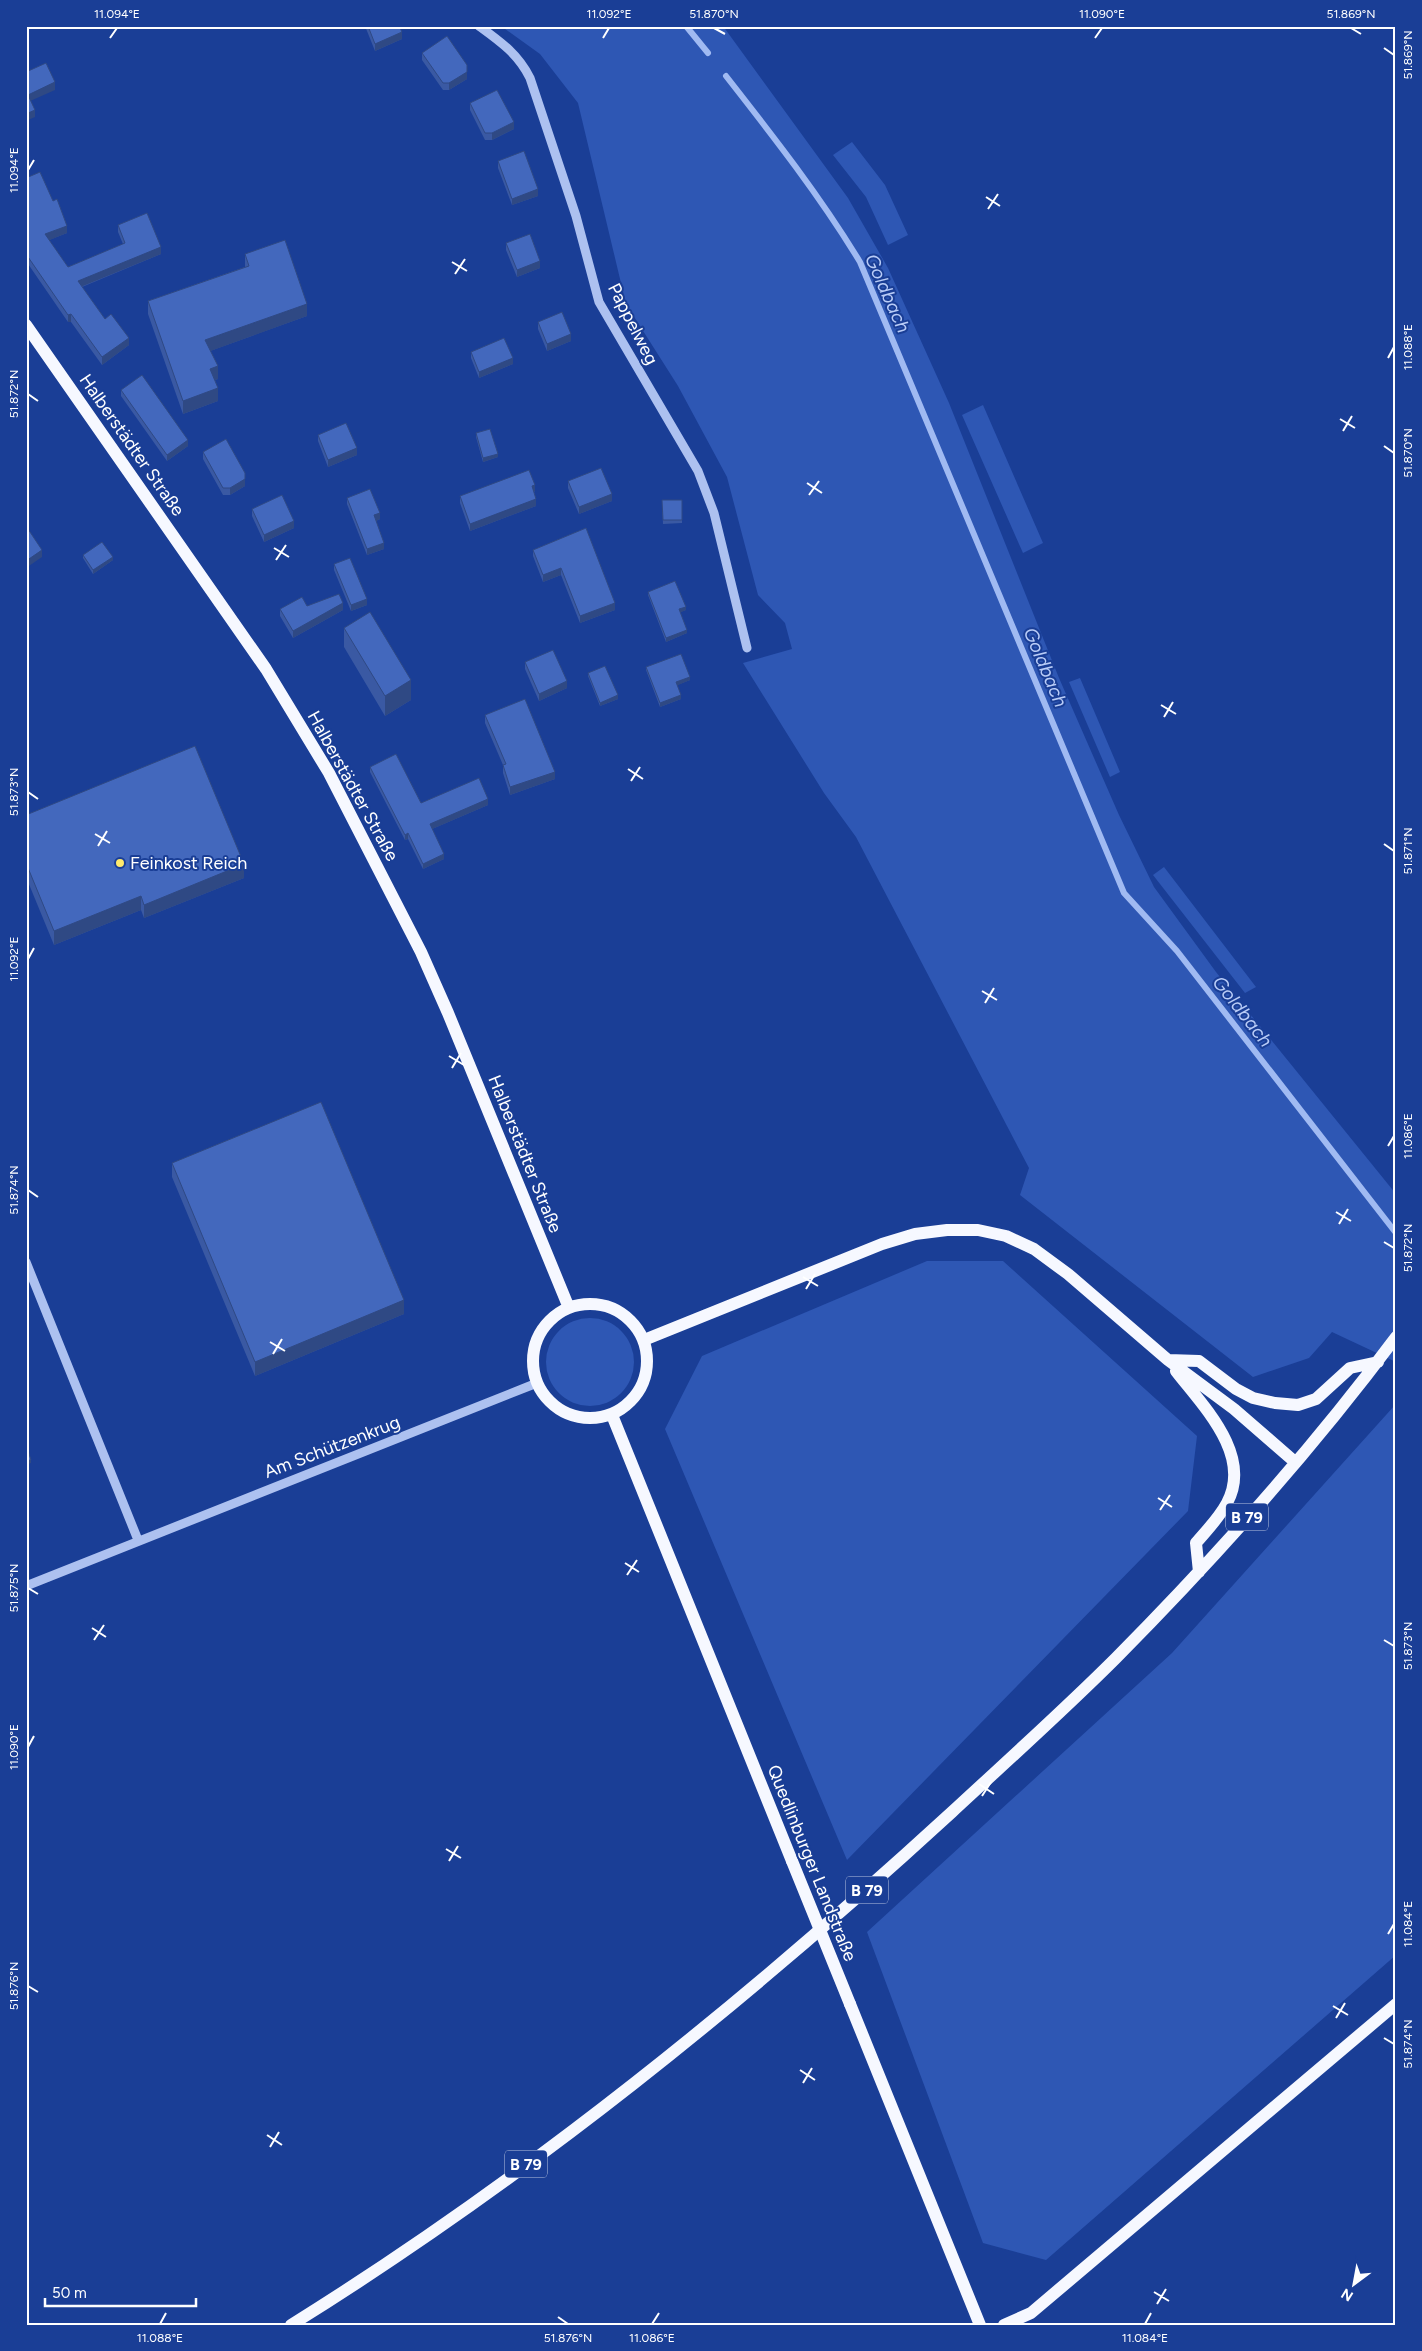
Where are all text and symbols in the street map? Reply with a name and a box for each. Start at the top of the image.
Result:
text: 11.094°E [94,7,140,21]
text: 11.092°E [586,7,632,21]
text: 51.870°N [689,7,739,21]
text: 11.090°E [1079,7,1125,21]
text: 51.869°N [1326,7,1376,21]
text: 51.869°N [1401,30,1415,80]
text: 11.094°E [7,147,21,193]
water label: Goldbach [860,250,915,337]
street label: Pappelweg [603,279,663,369]
text: 11.088°E [1401,324,1415,370]
text: 51.872°N [7,370,21,418]
street label: Halberstädter Straße [75,370,189,520]
text: 51.870°N [1401,428,1415,478]
water label: Goldbach [1019,624,1073,711]
street label: Halberstädter Straße [303,707,403,865]
text: 51.873°N [7,768,21,816]
text: 51.871°N [1401,828,1415,874]
place label: Feinkost Reich [130,852,247,874]
marker: Feinkost Reich [114,857,126,869]
text: 11.092°E [7,936,21,982]
water label: Goldbach [1208,971,1278,1052]
street label: Halberstädter Straße [483,1072,567,1236]
text: 11.086°E [1401,1113,1415,1159]
text: 51.874°N [7,1165,21,1215]
text: 51.872°N [1401,1224,1415,1272]
street label: Am Schützenkrug [261,1411,403,1483]
road number: B 79 [1226,1504,1268,1530]
text: 51.875°N [7,1564,21,1612]
text: 51.873°N [1401,1622,1415,1670]
text: 11.090°E [7,1724,21,1770]
street label: Quedlinburger Landstraße [763,1762,862,1965]
road number: B 79 [846,1876,888,1904]
text: 11.084°E [1401,1901,1415,1947]
text: 51.876°N [7,1962,21,2010]
text: 51.874°N [1401,2019,1415,2069]
road number: B 79 [505,2150,547,2178]
north arrow [1330,2258,1380,2308]
scale bar [45,2276,196,2308]
text: 50 m [52,2284,87,2302]
text: N [1338,2285,1356,2305]
text: 11.088°E [137,2331,183,2345]
text: 51.876°N [544,2331,592,2345]
text: 11.086°E [629,2331,675,2345]
text: 11.084°E [1122,2331,1168,2345]

